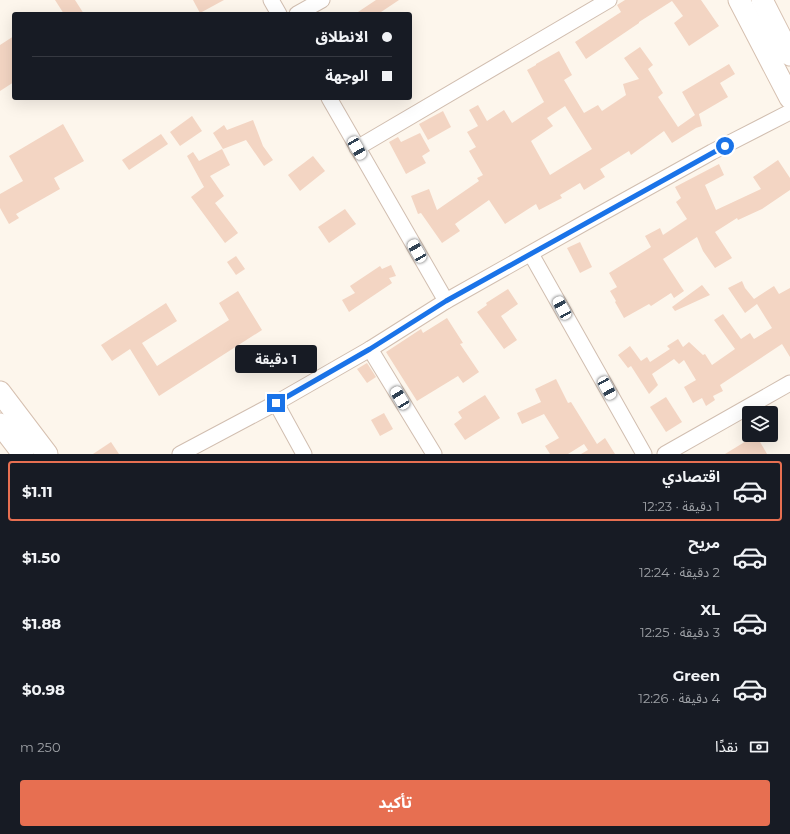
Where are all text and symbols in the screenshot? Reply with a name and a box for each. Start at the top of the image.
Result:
text: الانطلاق [316,27,368,46]
text: الوجهة [325,66,368,85]
car [346,135,368,161]
route start [716,137,734,155]
car [406,238,428,264]
car [551,295,573,321]
callout: 1 دقيقة [235,345,317,373]
text: 1 دقيقة [255,351,297,367]
car [596,375,618,401]
car [389,385,411,411]
route end [267,394,285,412]
map controls [742,406,778,442]
button: layers [742,406,778,442]
text: اقتصادي [662,467,720,486]
icon: car [732,473,768,509]
text: $1.11 [22,482,53,501]
text: 1 دقيقة · 12:23 [643,498,720,514]
text: مريح [688,533,720,552]
icon: car [732,539,768,575]
text: $1.50 [22,548,60,567]
text: 2 دقيقة · 12:24 [639,564,720,580]
text: XL [701,600,720,619]
icon: car [732,605,768,641]
text: $1.88 [22,614,61,633]
text: 3 دقيقة · 12:25 [640,624,720,640]
text: Green [673,666,720,685]
icon: car [732,671,768,707]
text: $0.98 [22,680,65,699]
text: 4 دقيقة · 12:26 [638,690,720,706]
icon: cash [748,736,770,758]
text: نقدًا [715,737,738,756]
text: 250 m [20,739,61,755]
button: تأكيد [20,780,770,826]

